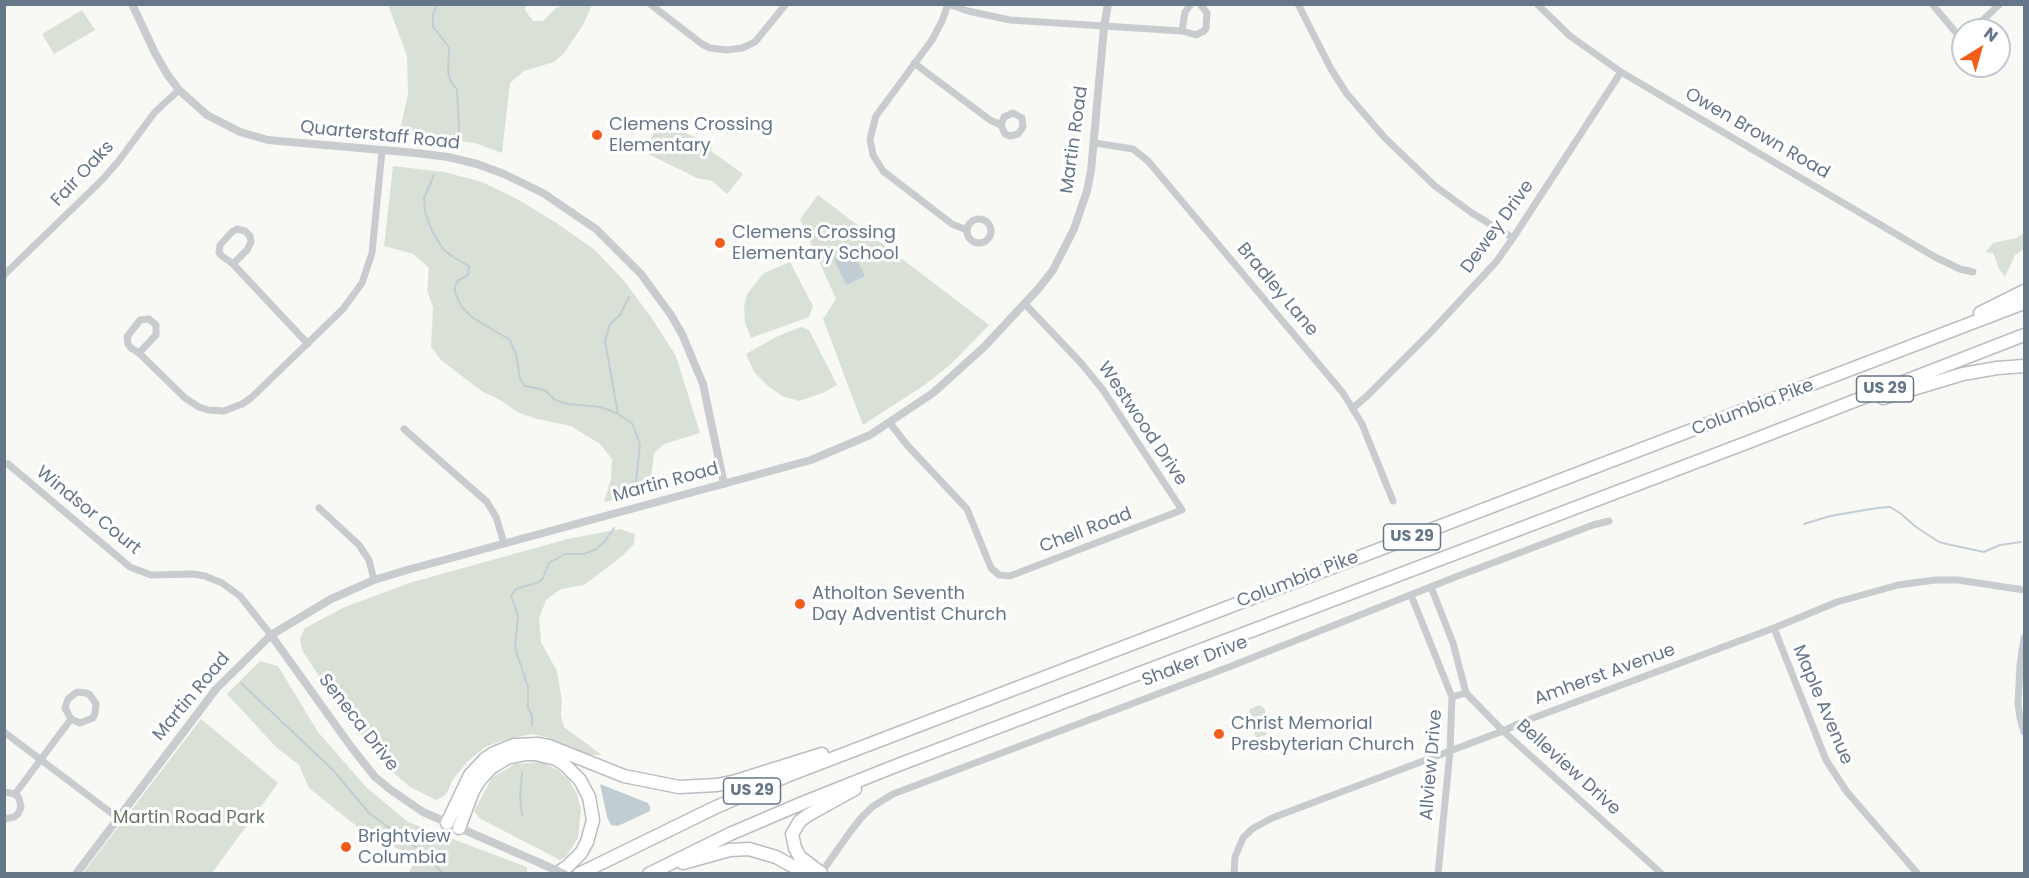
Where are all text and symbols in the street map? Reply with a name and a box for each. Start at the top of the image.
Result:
north arrow [1951,18,2011,78]
text: N [1979,22,2003,48]
street label: Owen Brown Road [1681,84,1833,184]
street label: Martin Road [1057,85,1093,195]
place label: Clemens Crossing Elementary [609,114,773,156]
street label: Quarterstaff Road [299,117,461,155]
marker: Clemens Crossing Elementary [590,128,604,142]
street label: Fair Oaks [47,137,119,211]
street label: Dewey Drive [1457,176,1539,278]
place label: Clemens Crossing Elementary School [732,222,899,264]
marker: Clemens Crossing Elementary School [713,236,727,250]
street label: Bradley Lane [1232,239,1322,341]
street label: Westwood Drive [1093,358,1191,490]
street label: Columbia Pike [1689,375,1817,441]
road number: US 29 [1856,376,1914,402]
street label: Martin Road [611,459,721,507]
street label: Windsor Court [31,462,145,560]
street label: Chell Road [1037,504,1135,558]
road number: US 29 [1384,524,1440,550]
street label: Columbia Pike [1234,547,1362,613]
place label: Atholton Seventh Day Adventist Church [812,583,1007,626]
marker: Atholton Seventh Day Adventist Church [793,597,807,611]
street label: Shaker Drive [1139,632,1251,692]
street label: Amherst Avenue [1532,639,1678,711]
street label: Maple Avenue [1787,642,1857,768]
street label: Martin Road [149,649,235,745]
street label: Seneca Drive [313,670,403,776]
street label: Allview Drive [1416,709,1448,821]
place label: Christ Memorial Presbyterian Church [1231,713,1414,756]
street label: Belleview Drive [1512,716,1624,820]
marker: Christ Memorial Presbyterian Church [1212,727,1226,741]
road number: US 29 [724,778,780,804]
park label: Martin Road Park [113,807,265,829]
place label: Brightview Columbia [358,826,451,868]
marker: Brightview Columbia [339,840,353,854]

